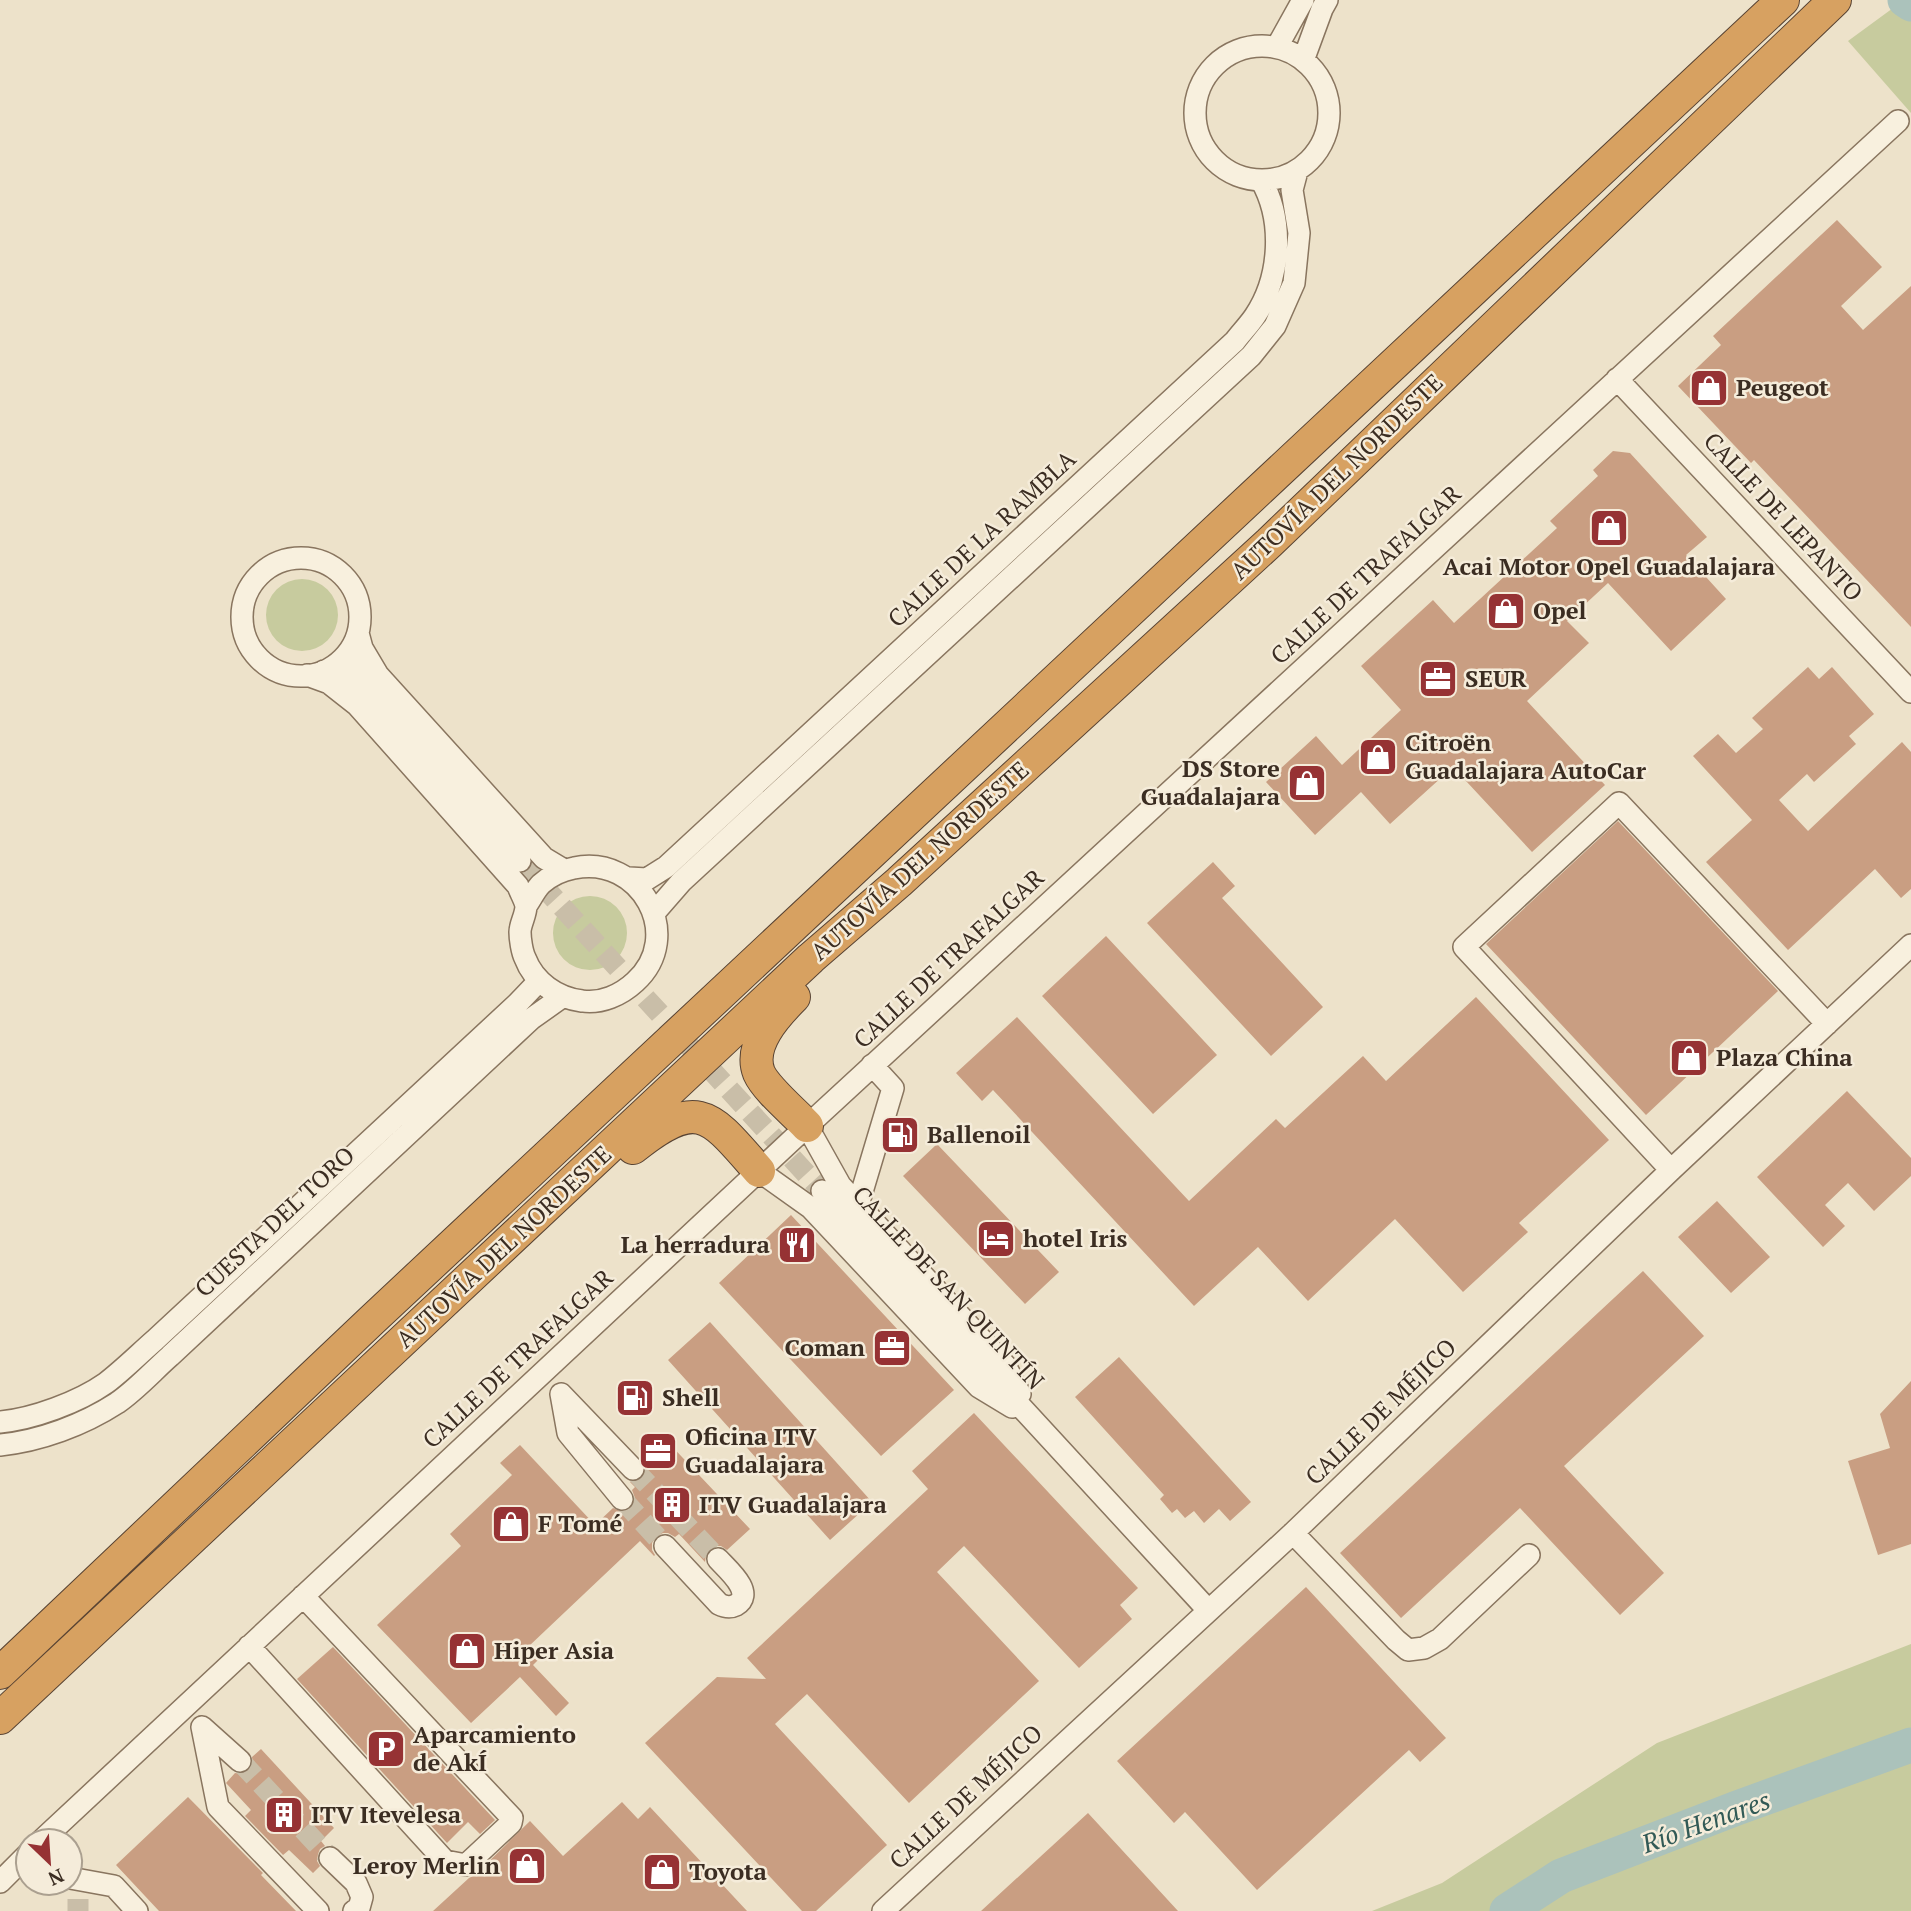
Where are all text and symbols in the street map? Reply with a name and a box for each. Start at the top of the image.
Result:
street label: AUTOVÍA DEL NORDESTE [1223,366,1449,586]
shop icon: Peugeot [1688,367,1730,409]
place label: Peugeot [1736,371,1829,403]
street label: CALLE DE LEPANTO [1697,425,1870,608]
street label: CALLE DE LA RAMBLA [880,442,1083,634]
street label: CALLE DE TRAFALGAR [1263,477,1468,671]
shop icon: Acai Motor Opel Guadalajara [1588,507,1630,549]
place label: Acai Motor Opel Guadalajara [1443,550,1776,582]
shop icon: Opel [1485,590,1527,632]
place label: Opel [1533,594,1587,626]
office icon: SEUR [1417,658,1459,700]
place label: SEUR [1465,662,1527,694]
place label: Citroën Guadalajara AutoCar [1405,726,1647,786]
shop icon: Citroën Guadalajara AutoCar [1357,736,1399,778]
place label: DS Store Guadalajara [1141,752,1281,812]
street label: AUTOVÍA DEL NORDESTE [803,754,1035,967]
shop icon: DS Store Guadalajara [1286,762,1328,804]
street label: CALLE DE TRAFALGAR [846,861,1051,1055]
shop icon: Plaza China [1668,1037,1710,1079]
place label: Plaza China [1716,1041,1853,1073]
fuel station icon: Ballenoil [879,1114,921,1156]
place label: Ballenoil [927,1118,1030,1150]
street label: AUTOVÍA DEL NORDESTE [389,1138,618,1355]
street label: CUESTA DEL TORO [188,1139,361,1304]
street label: CALLE DE SAN QUINTÍN [846,1179,1052,1396]
hotel icon: hotel Iris [975,1218,1017,1260]
place label: hotel Iris [1023,1222,1128,1254]
restaurant icon: La herradura [776,1224,818,1266]
place label: La herradura [621,1228,771,1260]
street label: CALLE DE TRAFALGAR [415,1261,620,1455]
office icon: Coman [871,1327,913,1369]
place label: Coman [785,1331,866,1363]
street label: CALLE DE MÉJICO [1298,1331,1463,1492]
fuel station icon: Shell [614,1377,656,1419]
place label: Shell [662,1381,720,1413]
place label: Oficina ITV Guadalajara [685,1420,825,1480]
office icon: Oficina ITV Guadalajara [637,1430,679,1472]
building icon: ITV Guadalajara [651,1484,693,1526]
place label: ITV Guadalajara [699,1488,887,1520]
shop icon: F Tomé [490,1503,532,1545]
place label: F Tomé [538,1507,622,1539]
shop icon: Hiper Asia [446,1630,488,1672]
place label: Hiper Asia [494,1634,615,1666]
street label: CALLE DE MÉJICO [882,1717,1049,1876]
place label: Aparcamiento de AkÍ [413,1718,576,1778]
parking icon: Aparcamiento de AkÍ [365,1728,407,1770]
water label: Río Henares [1636,1782,1775,1860]
building icon: ITV Itevelesa [263,1794,305,1836]
place label: ITV Itevelesa [311,1798,462,1830]
north arrow [14,1827,84,1897]
shop icon: Leroy Merlin [506,1845,548,1887]
place label: Leroy Merlin [353,1849,501,1881]
shop icon: Toyota [641,1851,683,1893]
place label: Toyota [689,1855,768,1887]
text: N [44,1863,68,1892]

